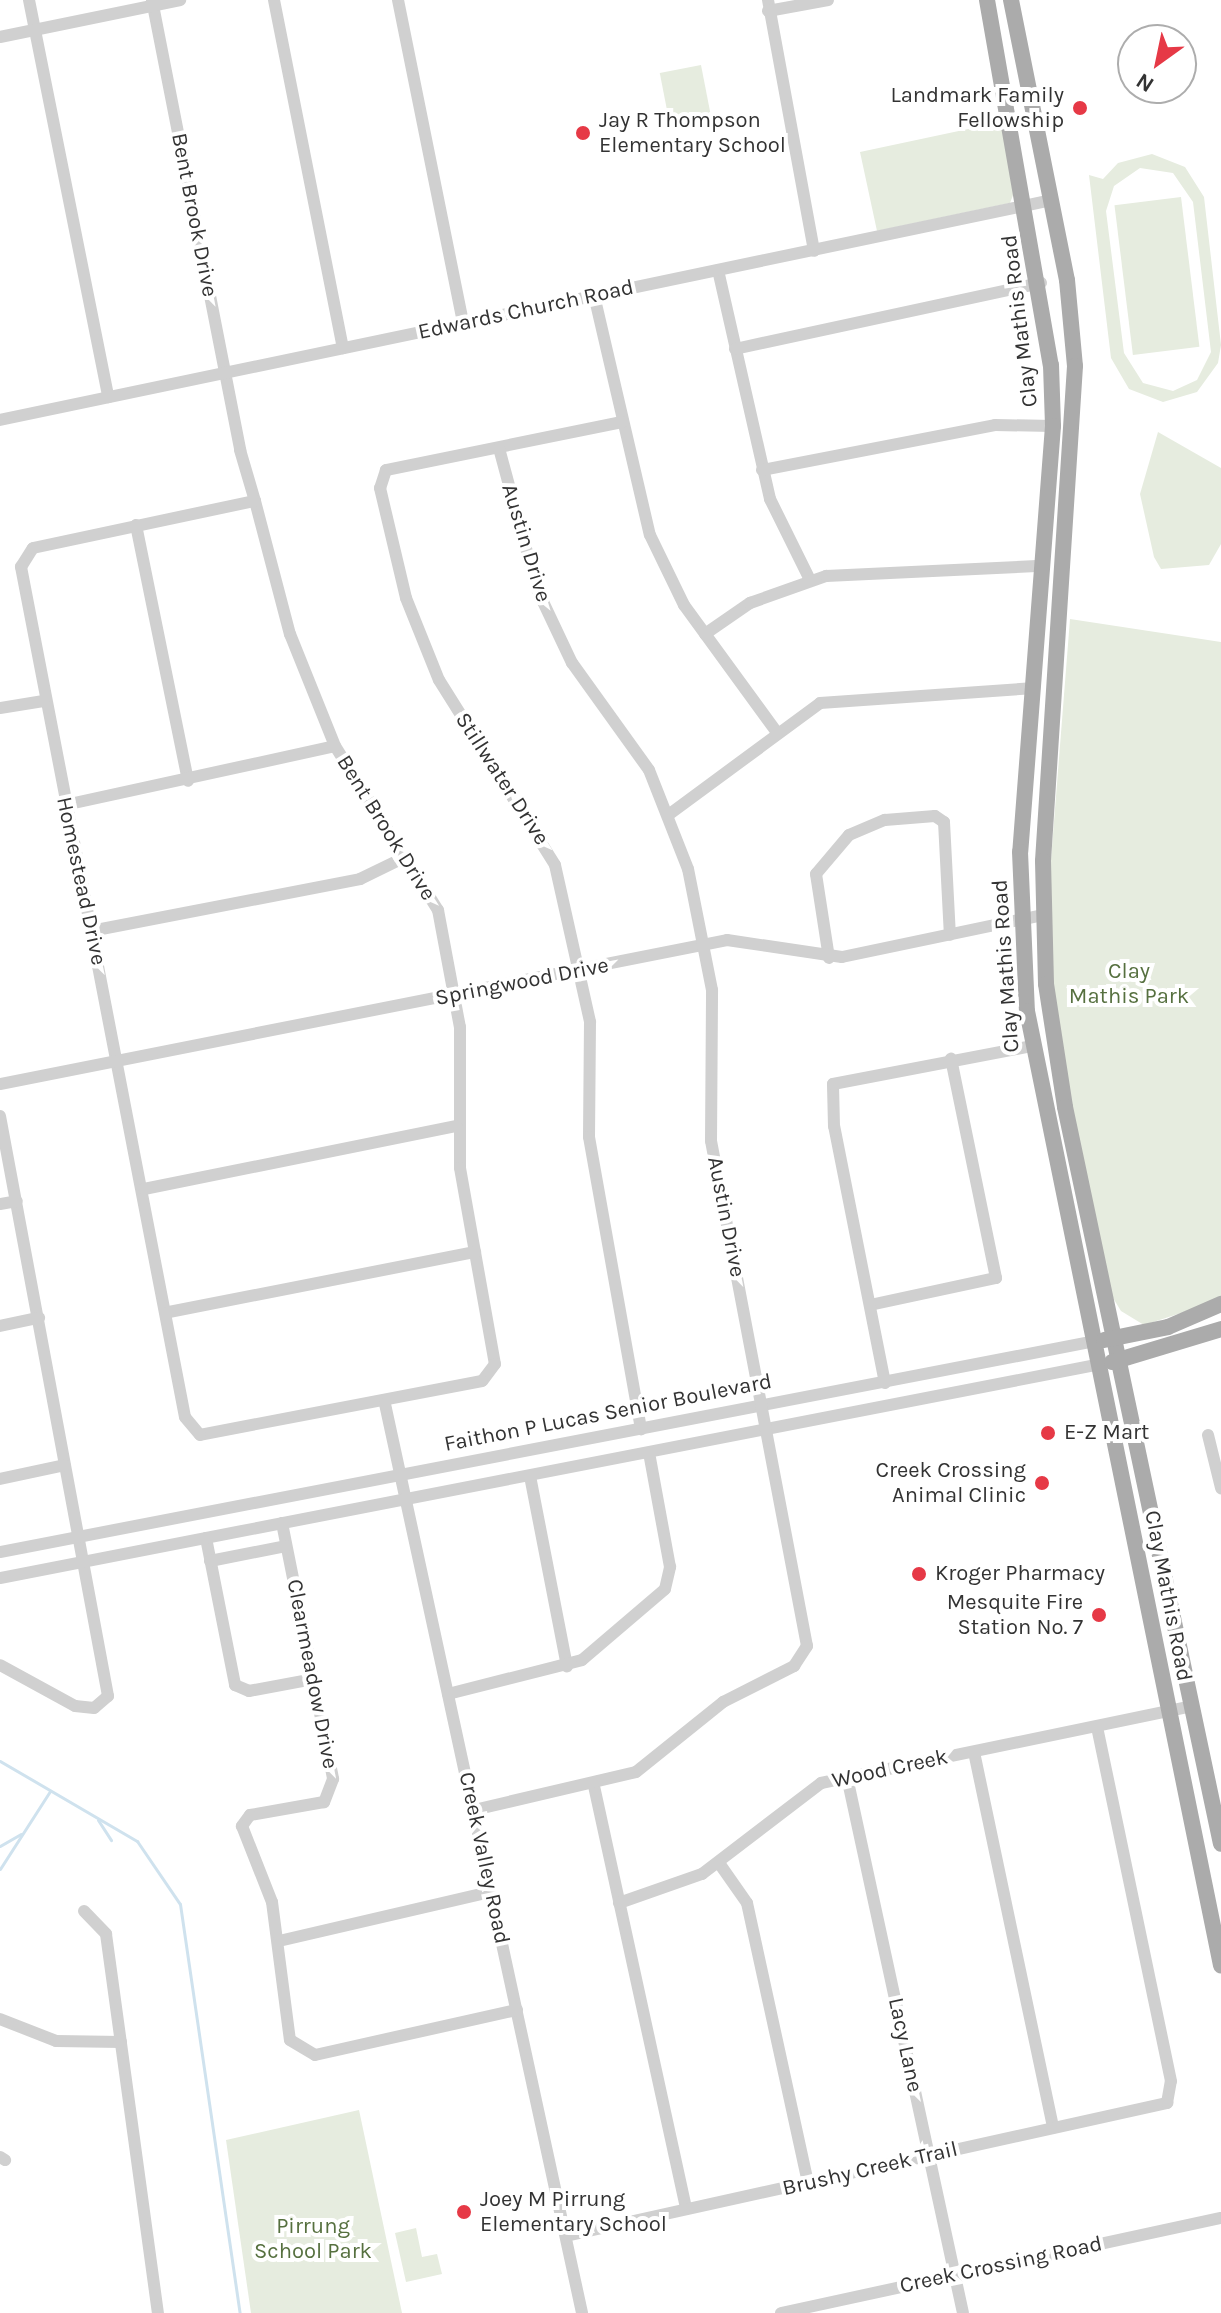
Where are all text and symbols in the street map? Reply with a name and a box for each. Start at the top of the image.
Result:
north arrow [1117,24,1197,104]
text: N [1131,67,1159,98]
place label: Landmark Family Fellowship [890,82,1064,134]
marker: Landmark Family Fellowship [1071,99,1089,117]
place label: Jay R Thompson Elementary School [599,107,786,158]
marker: Jay R Thompson Elementary School [574,124,592,142]
street label: Bent Brook Drive [165,131,223,299]
street label: Clay Mathis Road [996,233,1044,409]
street label: Edwards Church Road [416,274,636,346]
street label: Austin Drive [496,481,556,605]
street label: Stillwater Drive [449,708,555,850]
street label: Bent Brook Drive [331,750,441,906]
street label: Homestead Drive [50,794,112,968]
street label: Clay Mathis Road [987,879,1025,1053]
street label: Springwood Drive [433,952,611,1012]
park label: Clay Mathis Park [1069,958,1189,1010]
street label: Austin Drive [701,1154,751,1280]
street label: Faithon P Lucas Senior Boulevard [442,1368,774,1458]
place label: E-Z Mart [1064,1420,1149,1446]
marker: E-Z Mart [1039,1424,1057,1442]
place label: Creek Crossing Animal Clinic [876,1457,1026,1508]
marker: Creek Crossing Animal Clinic [1033,1474,1051,1492]
street label: Clay Mathis Road [1138,1508,1198,1684]
place label: Kroger Pharmacy [935,1561,1105,1587]
marker: Kroger Pharmacy [910,1565,928,1583]
street label: Clearmeadow Drive [281,1577,343,1771]
place label: Mesquite Fire Station No. 7 [947,1589,1083,1640]
marker: Mesquite Fire Station No. 7 [1090,1606,1108,1624]
street label: Wood Creek [830,1744,950,1794]
street label: Creek Valley Road [453,1770,515,1946]
street label: Lacy Lane [882,1995,928,2095]
street label: Brushy Creek Trail [780,2136,960,2202]
place label: Joey M Pirrung Elementary School [480,2186,667,2238]
marker: Joey M Pirrung Elementary School [455,2203,473,2221]
park label: Pirrung School Park [254,2213,372,2264]
street label: Creek Crossing Road [897,2231,1105,2299]

